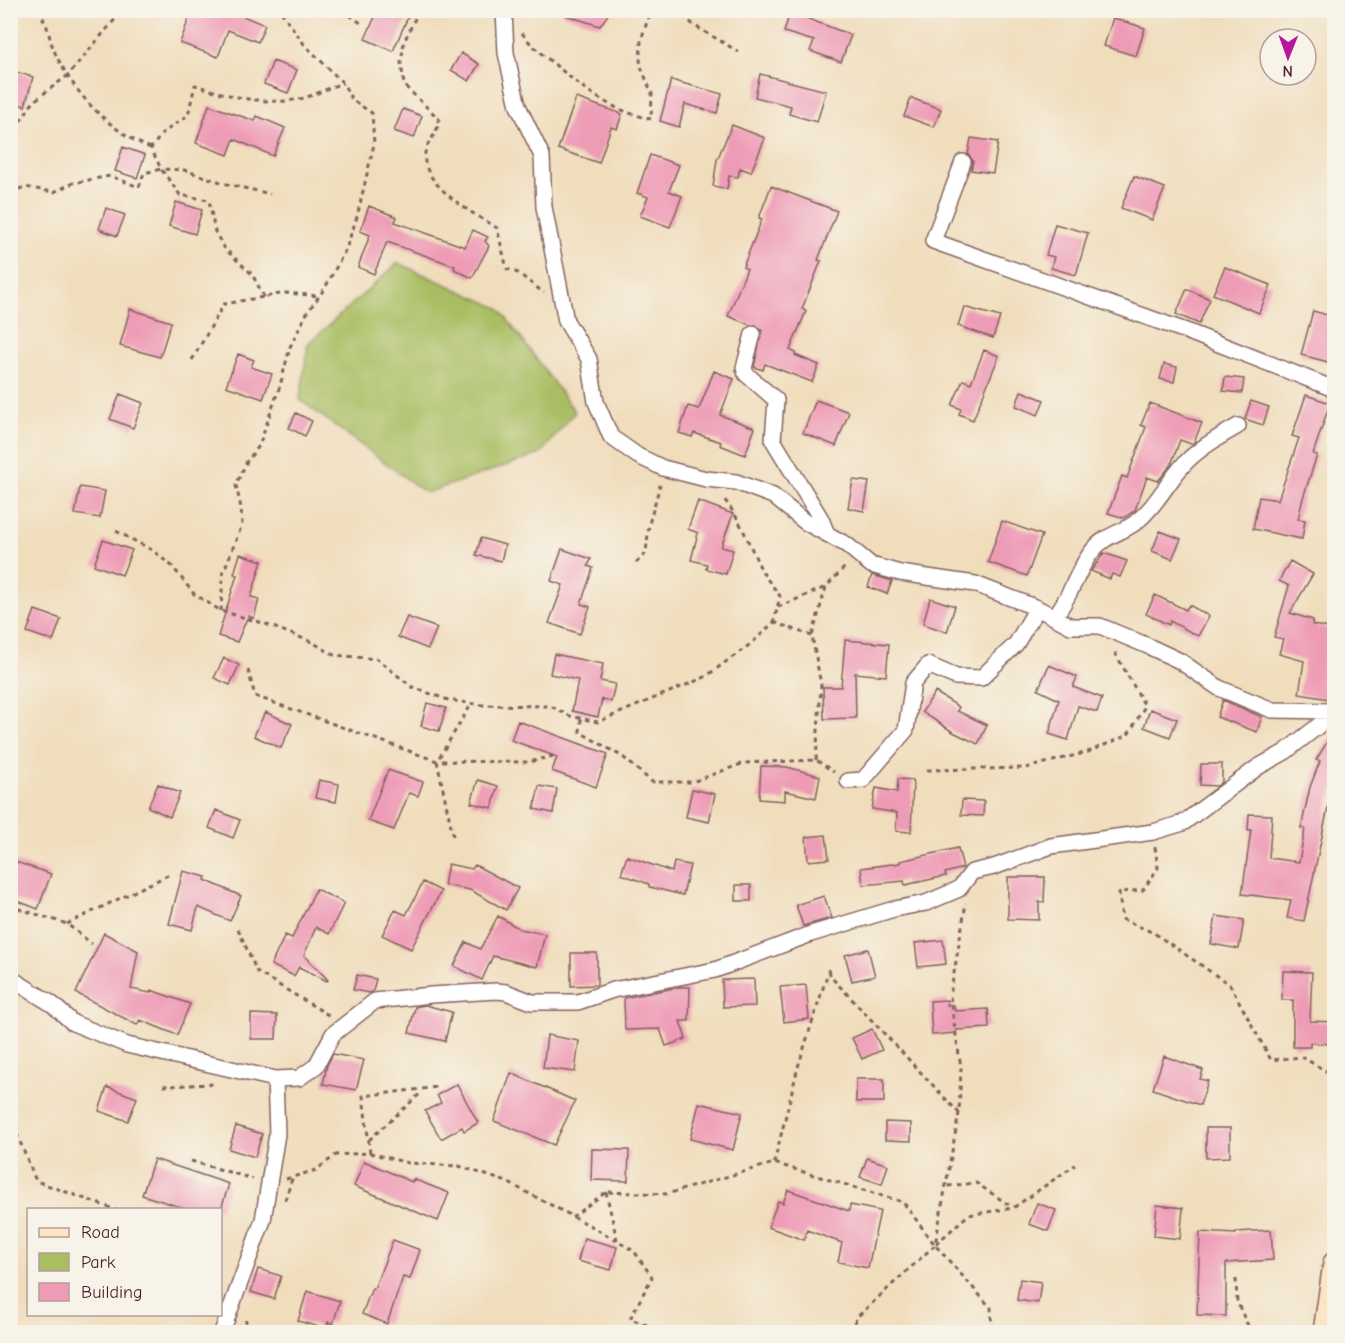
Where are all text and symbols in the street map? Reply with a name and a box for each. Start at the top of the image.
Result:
north arrow [1258,27,1318,87]
text: N [1282,62,1293,80]
legend [27,1208,222,1316]
text: Road [81,1222,120,1243]
text: Park [81,1252,116,1273]
text: Building [81,1282,143,1303]

